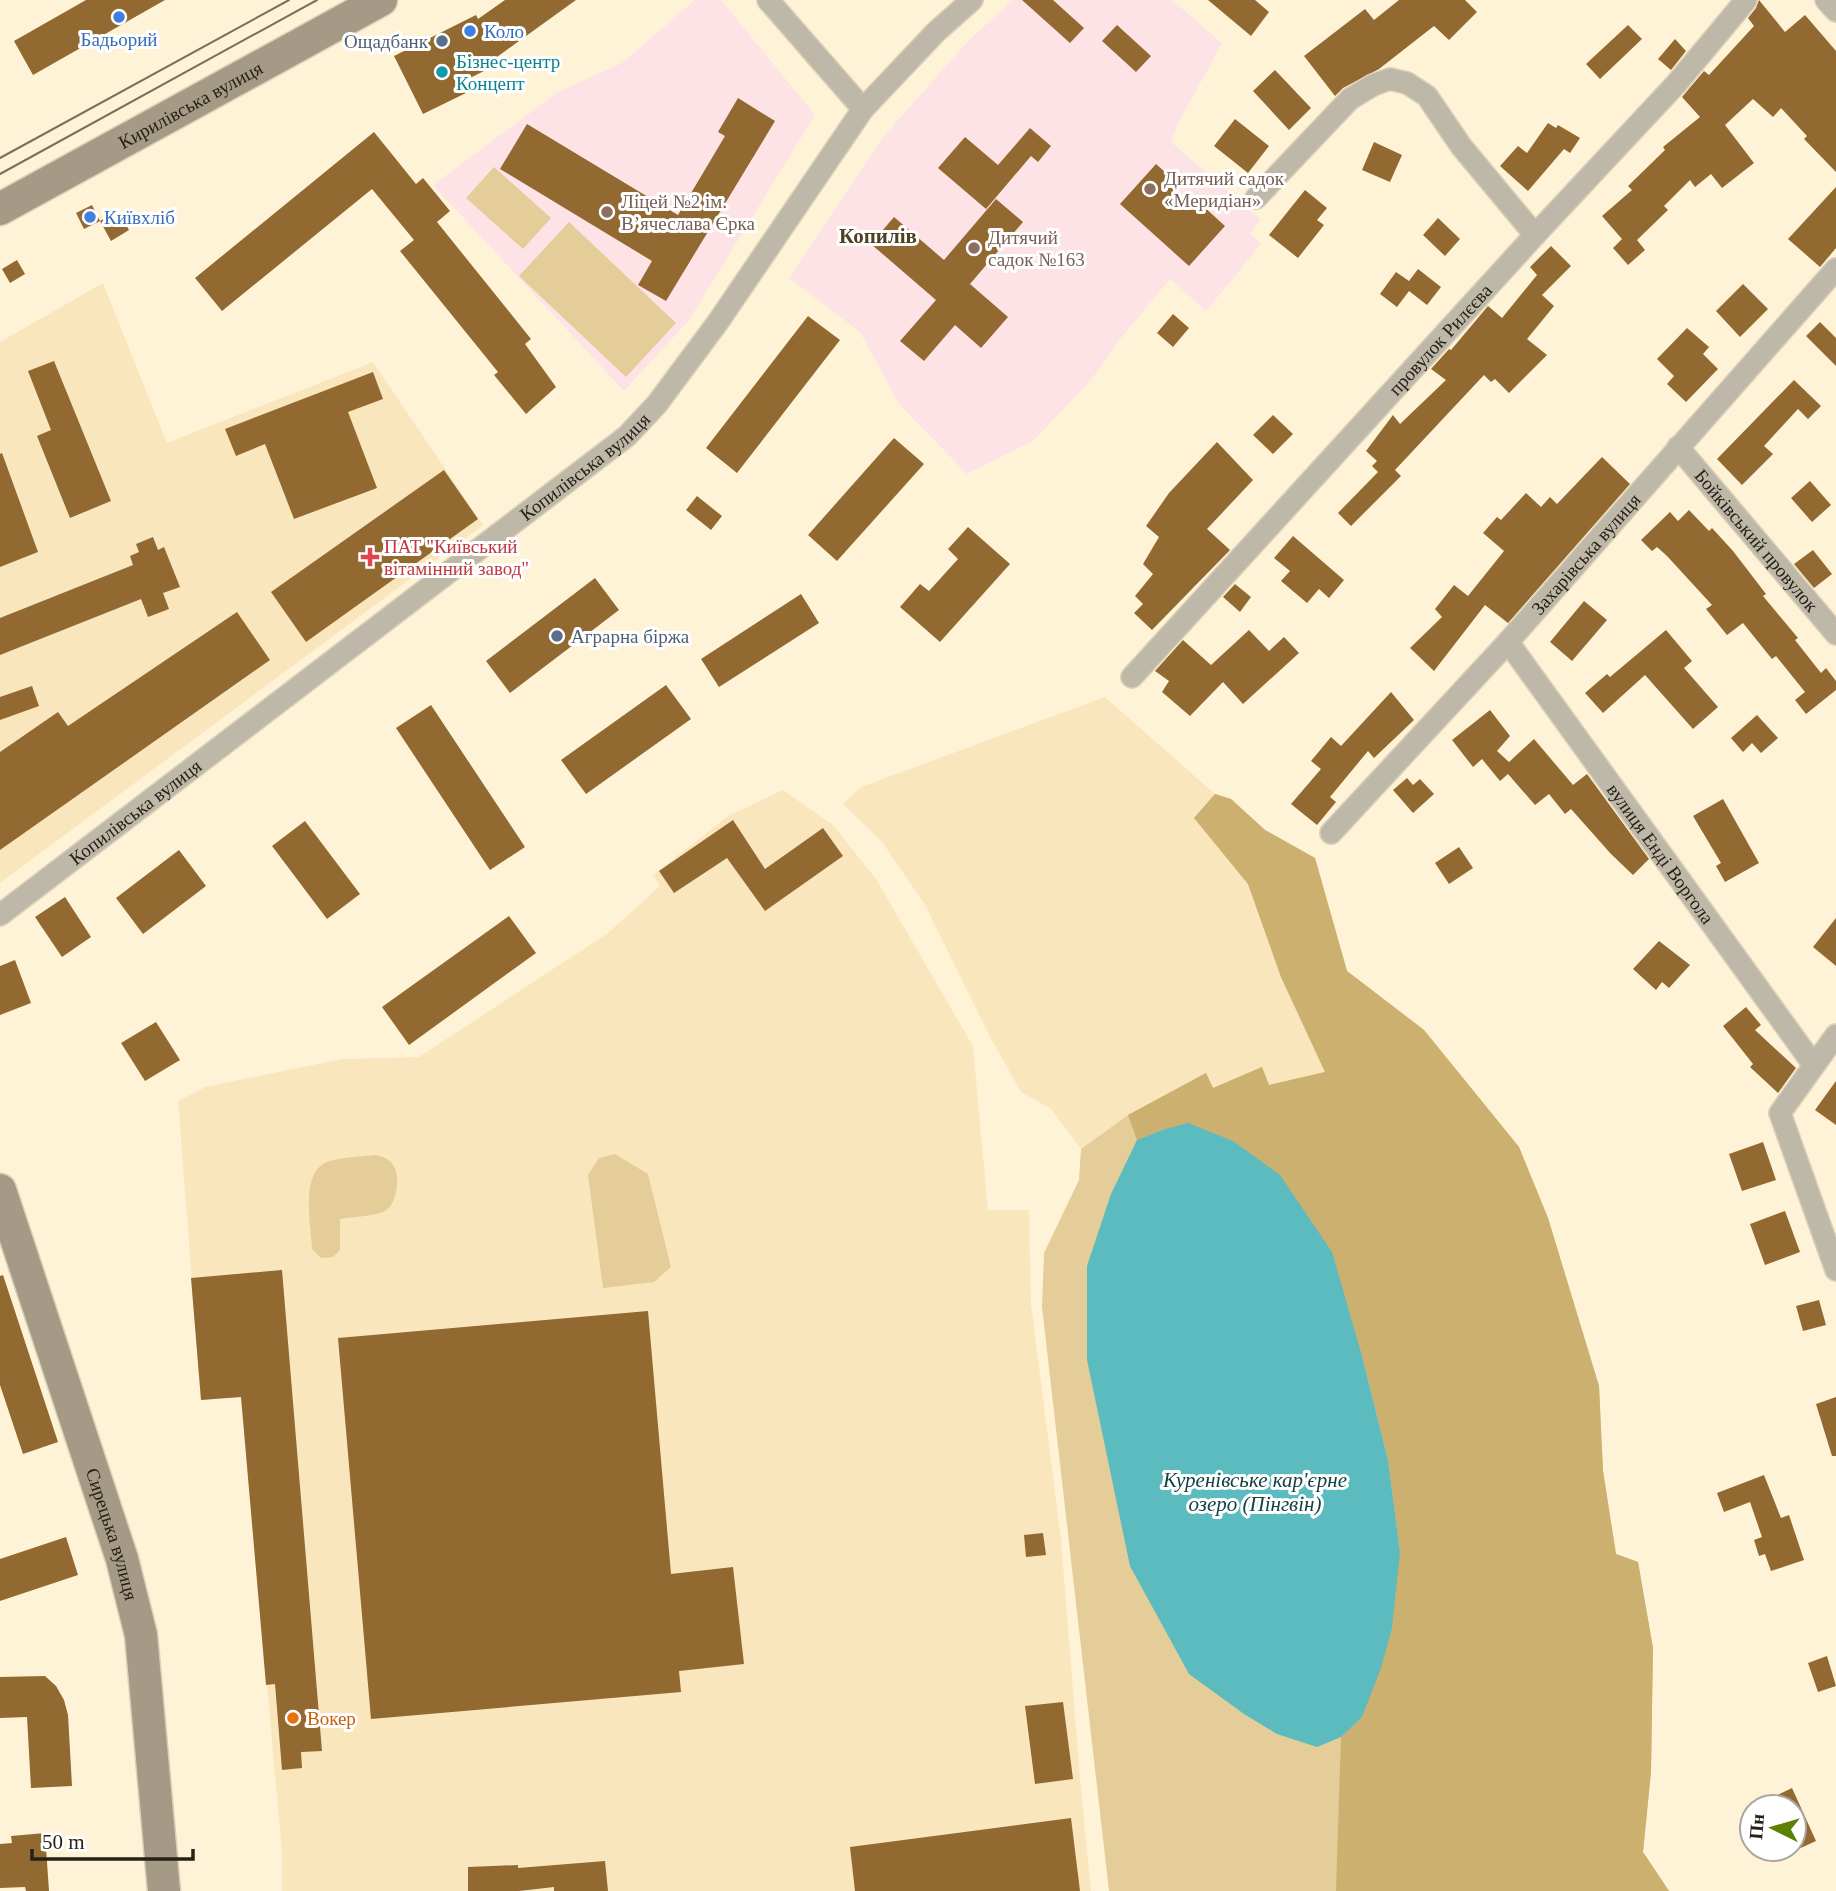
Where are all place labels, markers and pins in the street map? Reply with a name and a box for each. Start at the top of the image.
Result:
marker: Бадьорий [111,9,127,25]
place label: Коло [484,21,524,42]
marker: Коло [462,23,478,39]
place label: Бадьорий [80,29,158,50]
place label: Ощадбанк [344,31,429,52]
marker: Ощадбанк [434,33,450,49]
place label: Бізнес-центр Концепт [456,51,560,94]
marker: Бізнес-центр Концепт [434,64,450,80]
place label: Дитячий садок «Меридіан» [1164,168,1285,211]
marker: Дитячий садок «Меридіан» [1142,181,1158,197]
place label: Ліцей №2 ім. В’ячеслава Єрка [621,191,755,234]
marker: Ліцей №2 ім. В’ячеслава Єрка [599,204,615,220]
place label: Київхліб [104,207,175,228]
marker: Київхліб [82,209,98,225]
place label: Дитячий садок №163 [988,227,1085,270]
marker: Дитячий садок №163 [966,240,982,256]
place label: ПАТ "Київський вітамінний завод" [384,536,529,579]
marker: ПАТ "Київський вітамінний завод" [362,549,378,565]
place label: Аграрна біржа [571,626,690,647]
marker: Аграрна біржа [549,628,565,644]
place label: Вокер [307,1708,356,1729]
marker: Вокер [285,1710,301,1726]

